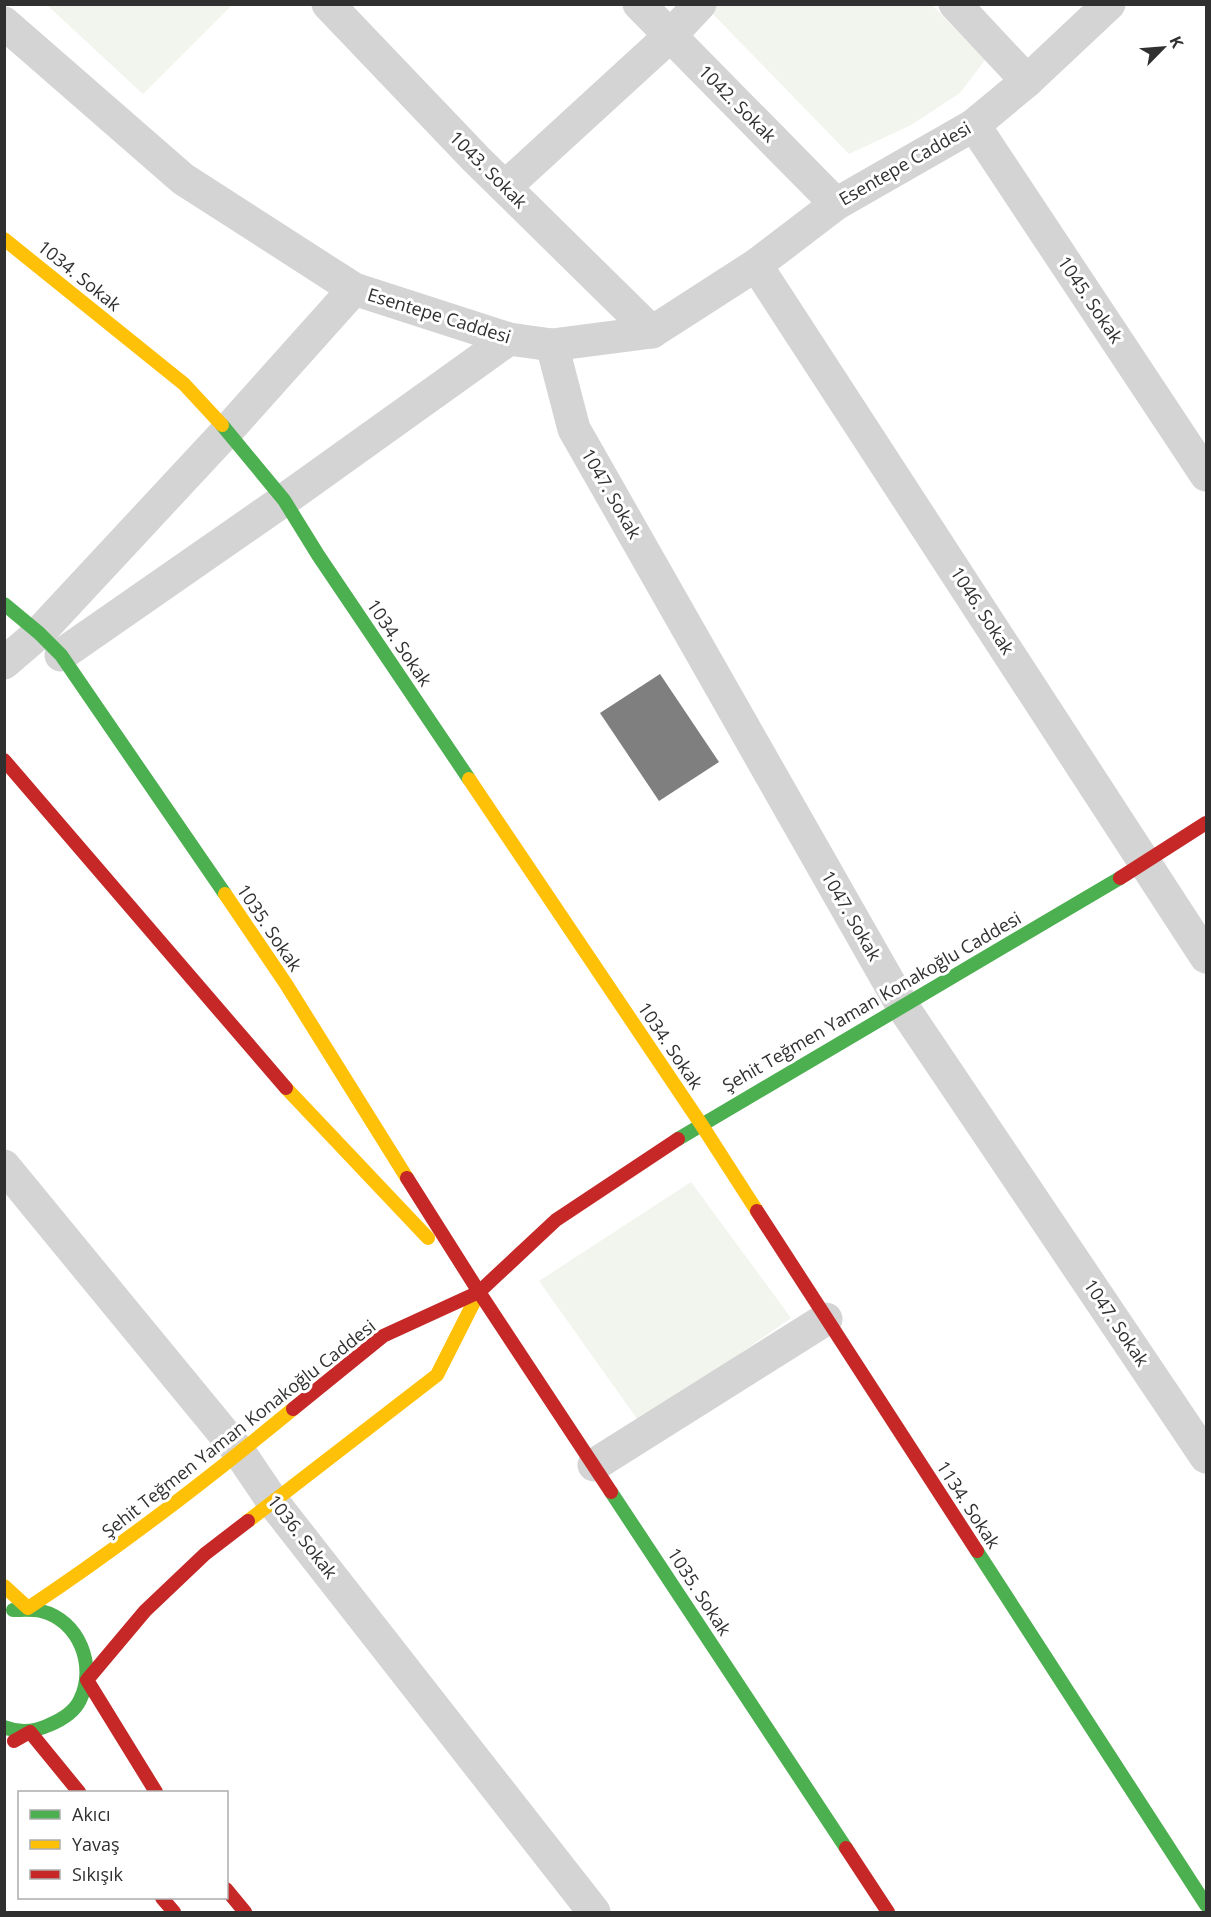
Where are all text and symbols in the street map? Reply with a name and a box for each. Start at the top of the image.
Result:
north arrow [1133,18,1193,78]
text: K [1164,32,1189,51]
street label: 1042. Sokak [694,59,782,148]
street label: Esentepe Caddesi [834,116,975,211]
street label: 1043. Sokak [445,125,533,214]
street label: 1034. Sokak [33,234,127,316]
street label: 1045. Sokak [1053,251,1129,348]
street label: Esentepe Caddesi [365,282,514,348]
street label: 1047. Sokak [576,444,648,543]
street label: 1046. Sokak [945,562,1020,659]
street label: 1034. Sokak [362,594,438,691]
street label: 1047. Sokak [816,866,888,965]
street label: 1035. Sokak [232,879,308,976]
street label: Şehit Teğmen Yaman Konakoğlu Caddesi [718,905,1025,1097]
street label: 1034. Sokak [633,997,709,1094]
street label: 1047. Sokak [1079,1274,1155,1371]
street label: Şehit Teğmen Yaman Konakoğlu Caddesi [97,1314,380,1543]
street label: 1134. Sokak [931,1456,1006,1553]
street label: 1036. Sokak [262,1490,343,1584]
street label: 1035. Sokak [662,1543,737,1640]
legend [18,1791,228,1899]
text: Akıcı [72,1802,111,1826]
text: Yavaş [72,1832,120,1856]
text: Sıkışık [72,1862,124,1886]

